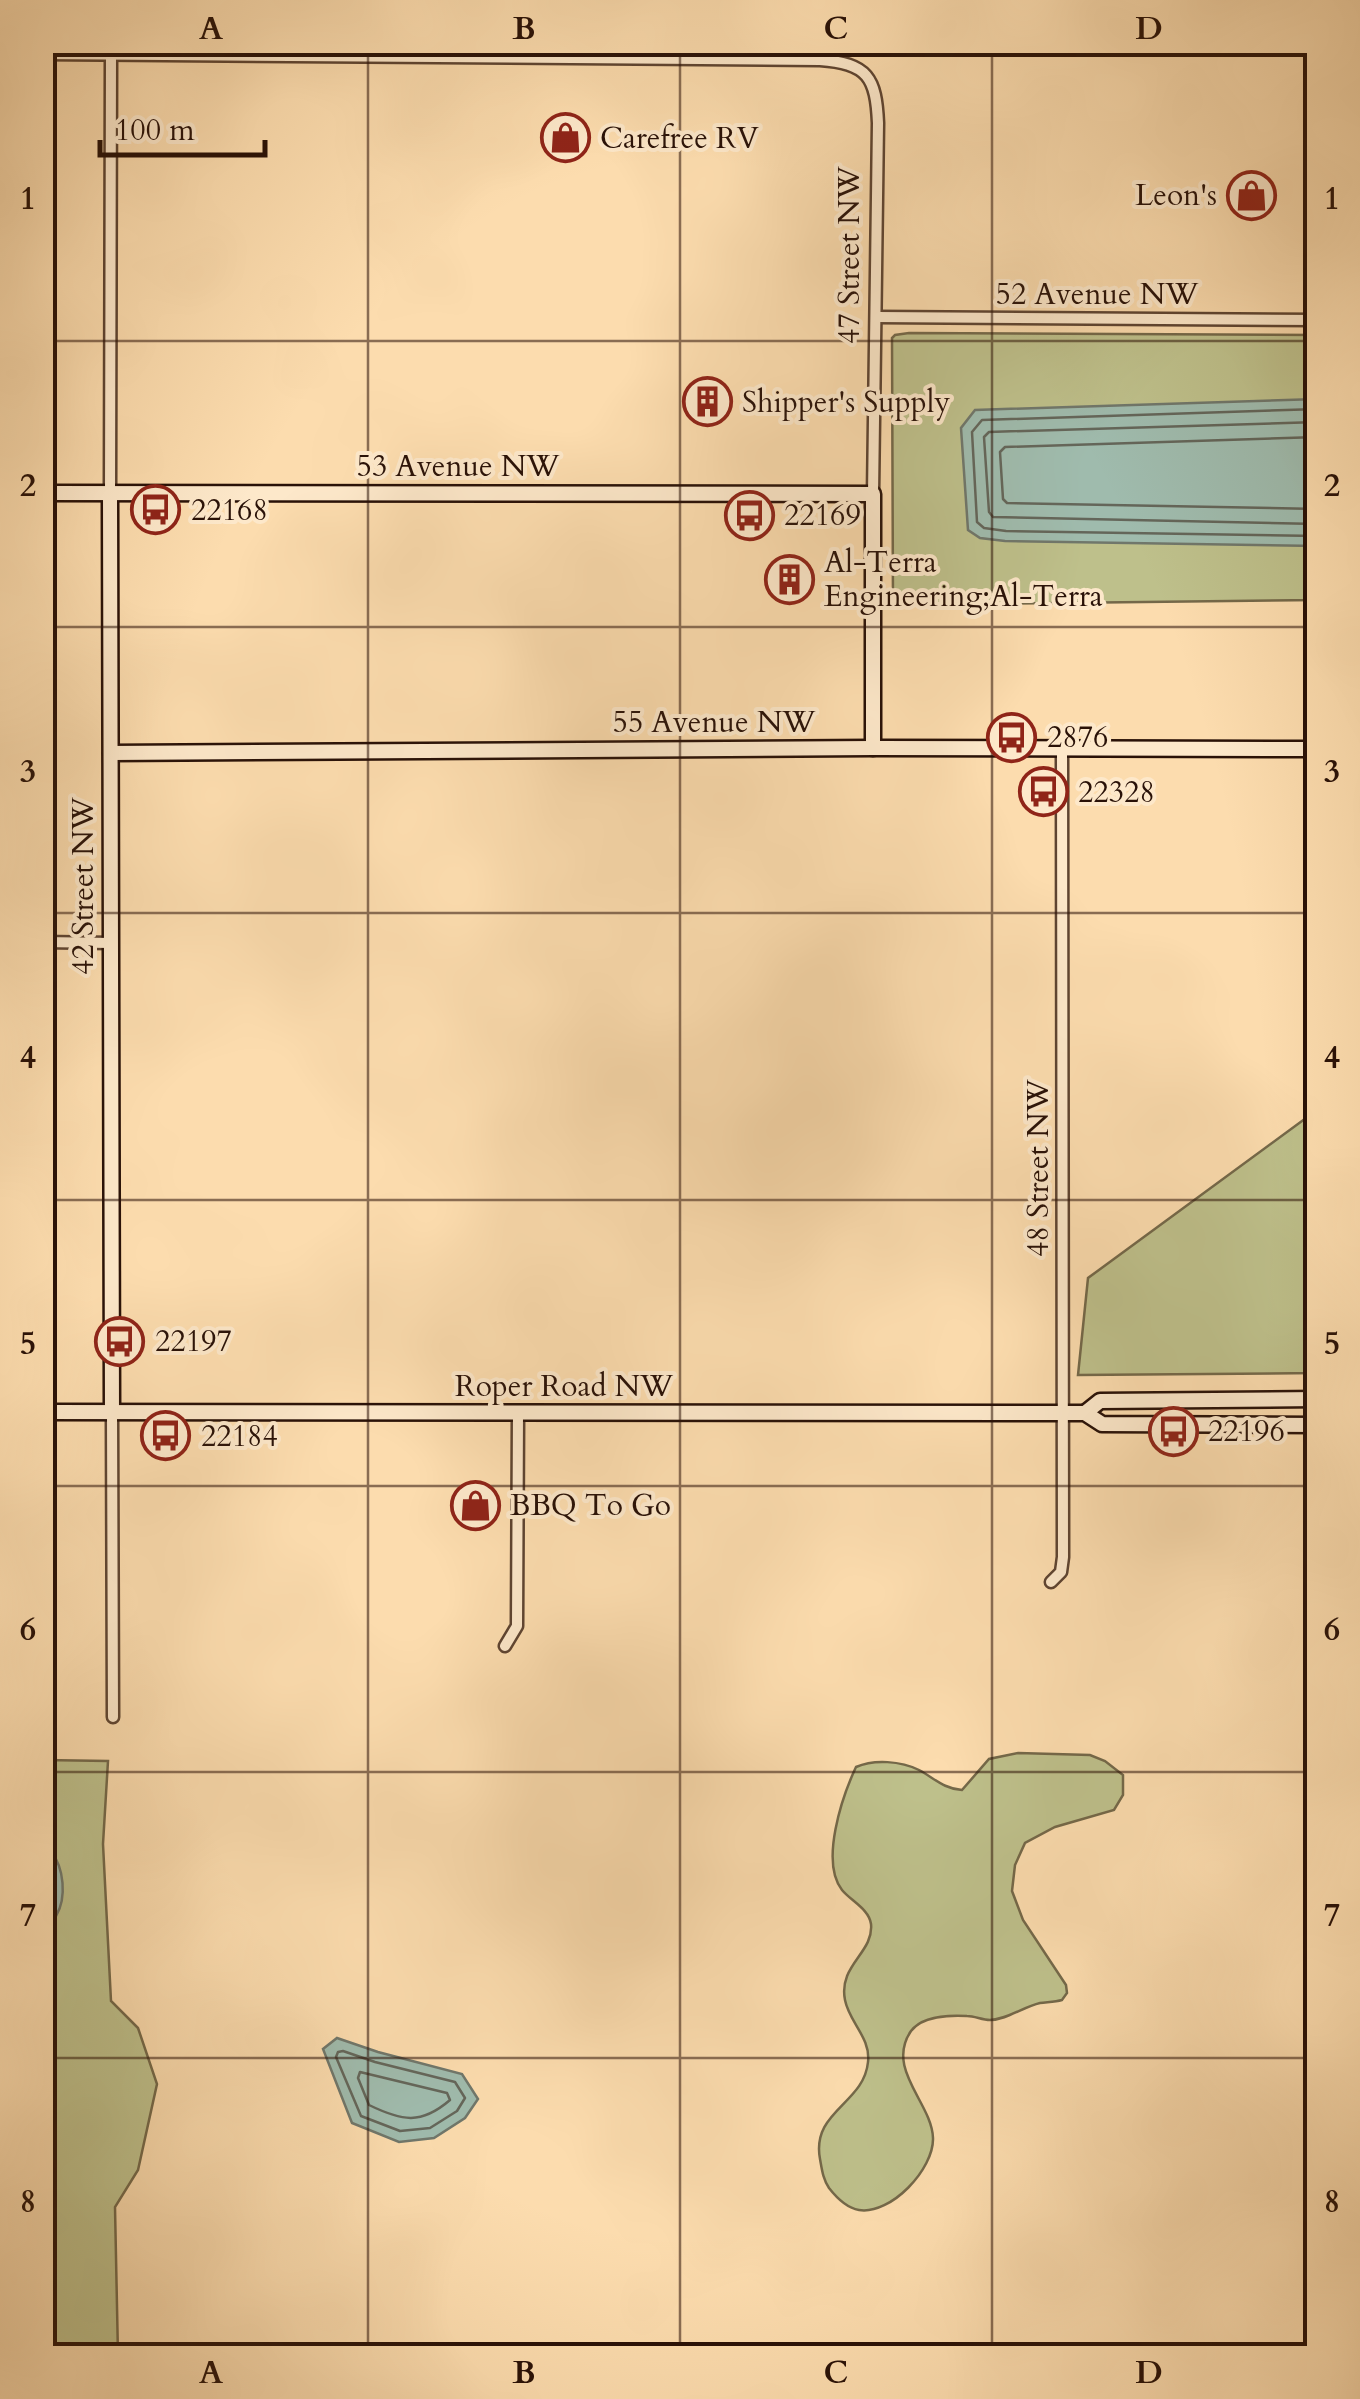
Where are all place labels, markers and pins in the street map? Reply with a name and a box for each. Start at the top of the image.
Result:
shop icon: Carefree RV [539,112,591,164]
place label: Carefree RV [600,118,759,159]
shop icon: Leon's [1226,169,1278,221]
place label: Leon's [1135,175,1217,216]
building icon: Shipper's Supply [681,376,733,428]
place label: Shipper's Supply [742,382,950,423]
bus stop icon: 22168 [130,484,182,536]
bus stop icon: 22169 [723,489,775,541]
place label: 22168 [191,490,268,531]
place label: 22169 [784,495,861,536]
place label: Al-Terra Engineering;Al-Terra [824,542,1103,617]
building icon: Al-Terra Engineering;Al-Terra [763,553,815,605]
bus stop icon: 2876 [986,711,1038,763]
place label: 2876 [1047,717,1108,758]
bus stop icon: 22328 [1017,766,1069,818]
place label: 22328 [1078,772,1155,813]
bus stop icon: 22197 [94,1315,146,1367]
place label: 22197 [155,1321,232,1362]
bus stop icon: 22196 [1147,1405,1199,1457]
bus stop icon: 22184 [140,1410,192,1462]
place label: 22196 [1208,1411,1285,1452]
place label: 22184 [201,1416,278,1457]
shop icon: BBQ To Go [449,1479,501,1531]
place label: BBQ To Go [510,1485,671,1526]

